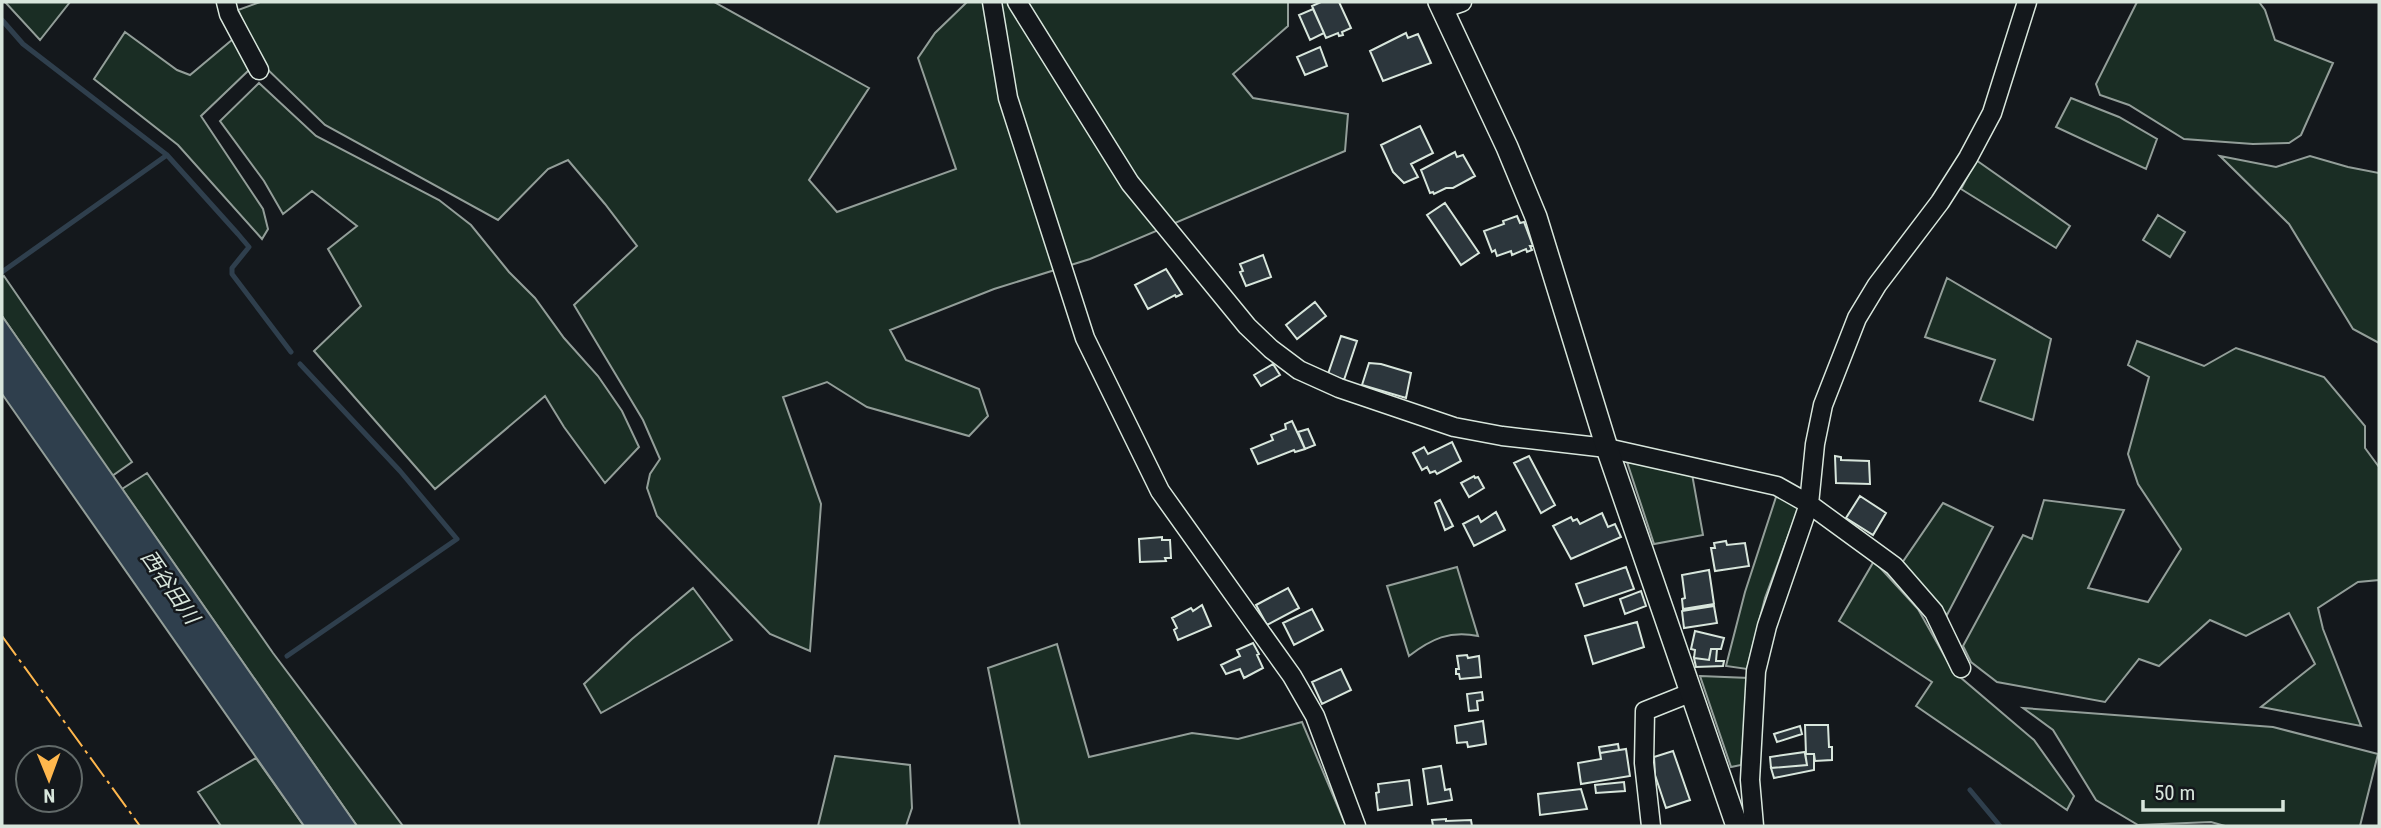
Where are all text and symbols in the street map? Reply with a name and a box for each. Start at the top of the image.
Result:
water label: 西谷田川 [136,546,205,630]
north arrow [14,744,84,814]
scale bar [2143,768,2283,812]
text: 50 m [2154,781,2195,805]
text: N [43,784,55,807]

